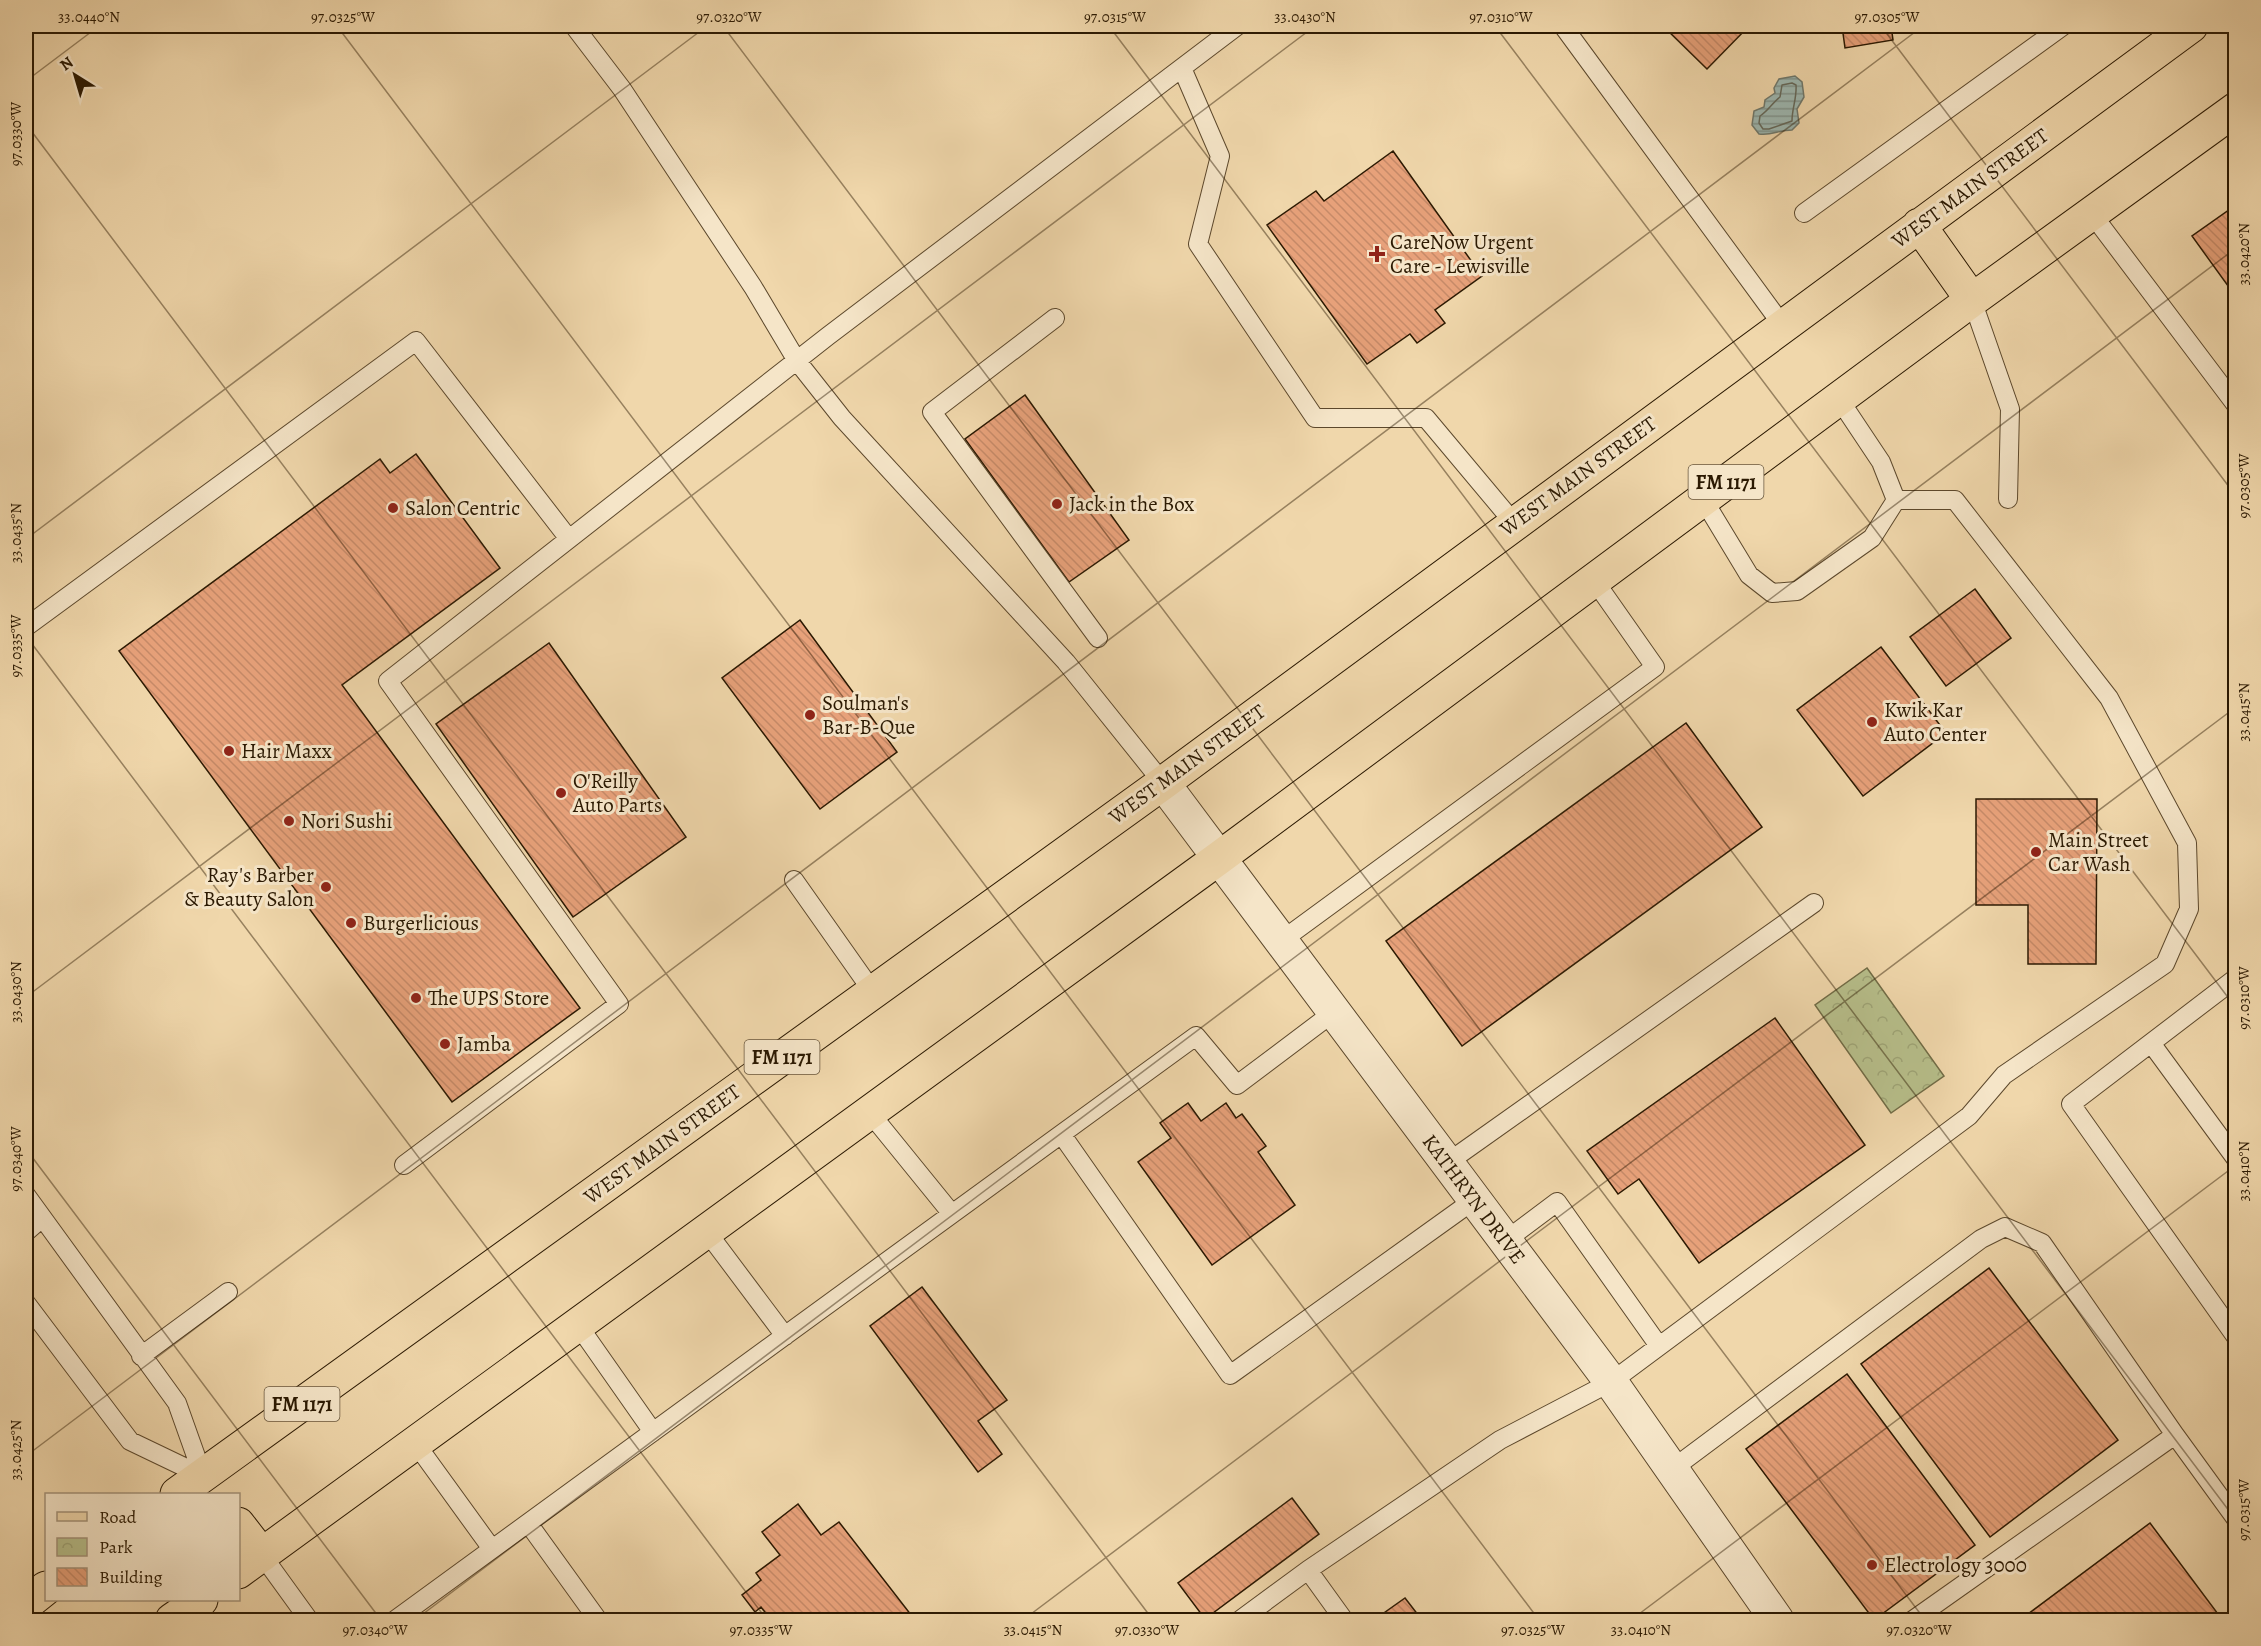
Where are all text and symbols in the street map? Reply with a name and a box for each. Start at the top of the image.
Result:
text: 33.0440°N [58,7,120,27]
text: 97.0325°W [311,7,375,27]
text: 97.0320°W [696,7,762,27]
text: 97.0315°W [1084,7,1146,27]
text: 33.0430°N [1274,7,1336,27]
text: 97.0310°W [1469,7,1533,27]
text: 97.0305°W [1855,7,1919,27]
north arrow [45,45,105,105]
text: N [55,51,78,76]
text: 97.0330°W [6,102,26,166]
street label: WEST MAIN STREET [1885,121,2054,255]
text: 33.0420°N [2234,223,2254,285]
place label: CareNow Urgent Care - Lewisville [1390,228,1534,280]
marker: CareNow Urgent Care - Lewisville [1368,245,1386,263]
street label: WEST MAIN STREET [1493,409,1662,543]
text: 97.0305°W [2234,454,2254,518]
road number: FM 1171 [1688,465,1764,499]
place label: Jack in the Box [1069,490,1194,518]
place label: Salon Centric [405,494,520,522]
marker: Jack in the Box [1050,497,1064,511]
marker: Salon Centric [386,501,400,515]
text: 33.0435°N [6,503,26,563]
text: 97.0335°W [6,614,26,678]
text: 33.0415°N [2234,682,2254,741]
place label: Soulman's Bar-B-Que [822,689,915,741]
place label: Kwik Kar Auto Center [1883,696,1987,748]
street label: WEST MAIN STREET [1102,697,1271,831]
marker: Soulman's Bar-B-Que [803,708,817,722]
marker: Kwik Kar Auto Center [1865,715,1879,729]
place label: Hair Maxx [241,737,332,765]
marker: Hair Maxx [222,744,236,758]
place label: O'Reilly Auto Parts [572,767,662,819]
marker: O'Reilly Auto Parts [554,786,568,800]
place label: Nori Sushi [301,807,392,835]
marker: Nori Sushi [282,814,296,828]
place label: Main Street Car Wash [2048,826,2149,878]
marker: Main Street Car Wash [2029,845,2043,859]
place label: Ray's Barber & Beauty Salon [184,861,314,913]
marker: Ray's Barber & Beauty Salon [319,880,333,894]
place label: Burgerlicious [363,909,479,937]
marker: Burgerlicious [344,916,358,930]
text: 33.0430°N [6,961,26,1023]
text: 97.0310°W [2234,966,2254,1030]
place label: The UPS Store [428,984,549,1012]
marker: The UPS Store [409,991,423,1005]
place label: Jamba [457,1030,511,1058]
marker: Jamba [438,1037,452,1051]
road number: FM 1171 [744,1040,820,1074]
street label: WEST MAIN STREET [577,1077,746,1211]
text: 97.0340°W [6,1126,26,1192]
street label: KATHRYN DRIVE [1416,1128,1532,1270]
text: 33.0410°N [2234,1141,2254,1201]
road number: FM 1171 [264,1387,340,1421]
text: 33.0425°N [6,1419,26,1480]
text: 97.0315°W [2234,1479,2254,1541]
legend [45,1493,240,1601]
text: Road [99,1505,137,1529]
text: Park [99,1535,133,1559]
place label: Electrology 3000 [1884,1551,2027,1579]
marker: Electrology 3000 [1865,1558,1879,1572]
text: Building [99,1565,163,1589]
text: 97.0340°W [342,1620,408,1640]
text: 97.0335°W [729,1620,793,1640]
text: 33.0415°N [1004,1620,1063,1640]
text: 97.0330°W [1115,1620,1179,1640]
text: 97.0325°W [1501,1620,1565,1640]
text: 33.0410°N [1611,1620,1671,1640]
text: 97.0320°W [1886,1620,1952,1640]

